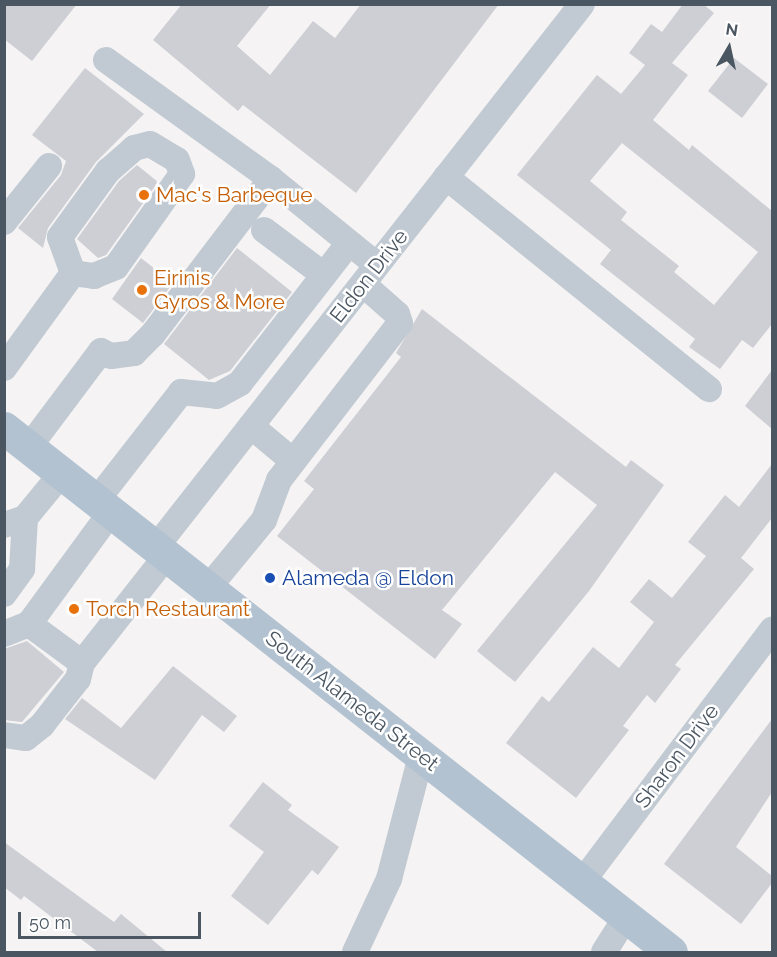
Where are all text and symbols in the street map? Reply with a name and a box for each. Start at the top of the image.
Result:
north arrow [699,18,759,78]
text: N [724,19,739,40]
place label: Mac's Barbeque [156,182,313,208]
marker: Mac's Barbeque [137,188,151,202]
street label: Eldon Drive [325,224,413,328]
place label: Eirinis Gyros & More [154,265,285,315]
marker: Eirinis Gyros & More [135,283,149,297]
place label: Alameda @ Eldon [282,565,454,591]
marker: Alameda @ Eldon [263,571,277,585]
place label: Torch Restaurant [86,596,250,622]
marker: Torch Restaurant [67,602,81,616]
street label: South Alameda Street [260,625,444,777]
street label: Sharon Drive [630,699,724,813]
scale bar [21,900,204,938]
text: 50 m [29,912,71,933]

